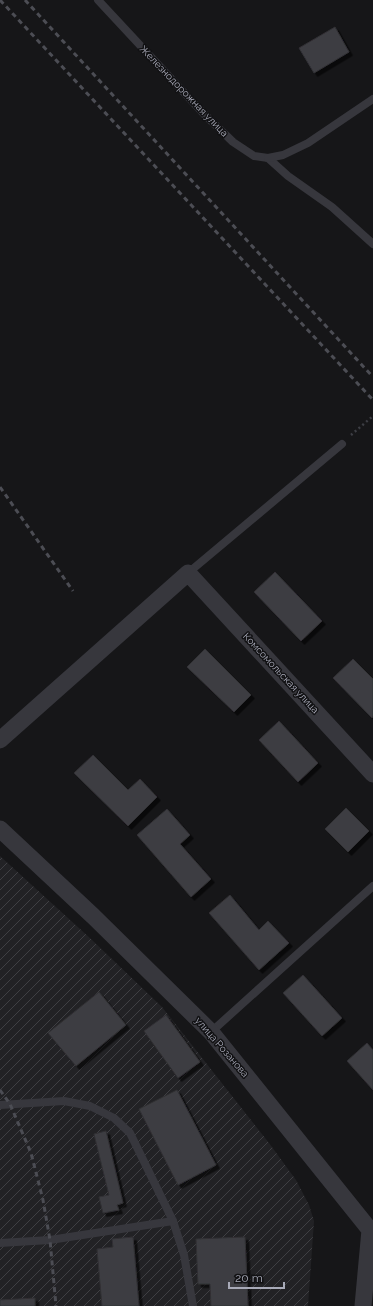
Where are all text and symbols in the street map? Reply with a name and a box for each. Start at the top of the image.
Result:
street label: Железнодорожная улица [138,43,230,139]
street label: Комсомольская улица [241,631,321,715]
street label: улица Розанова [193,1015,251,1079]
scale bar [229,1264,284,1290]
text: 20 m [235,1271,263,1285]

